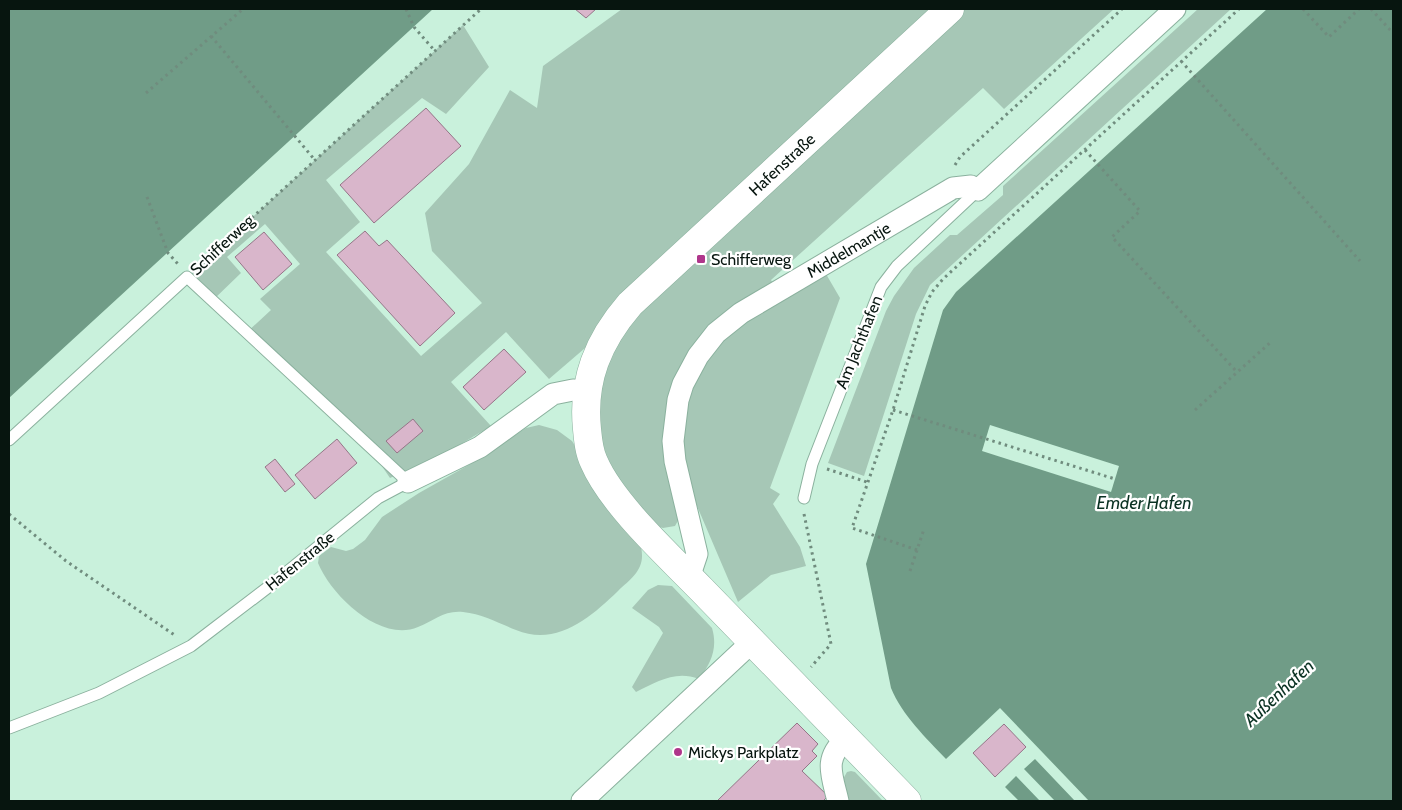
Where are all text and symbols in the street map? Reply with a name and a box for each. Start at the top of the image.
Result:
street label: Hafenstraße [745,129,819,199]
street label: Schifferweg [186,210,258,279]
street label: Middelmantje [803,218,894,282]
place label: Schifferweg [711,250,792,269]
marker: Schifferweg [695,253,707,265]
street label: Am Jachthafen [832,293,886,391]
water label: Emder Hafen [1096,492,1192,514]
street label: Hafenstraße [262,528,338,594]
water label: Außenhafen [1239,655,1319,732]
place label: Mickys Parkplatz [688,743,799,762]
marker: Mickys Parkplatz [672,746,684,758]

